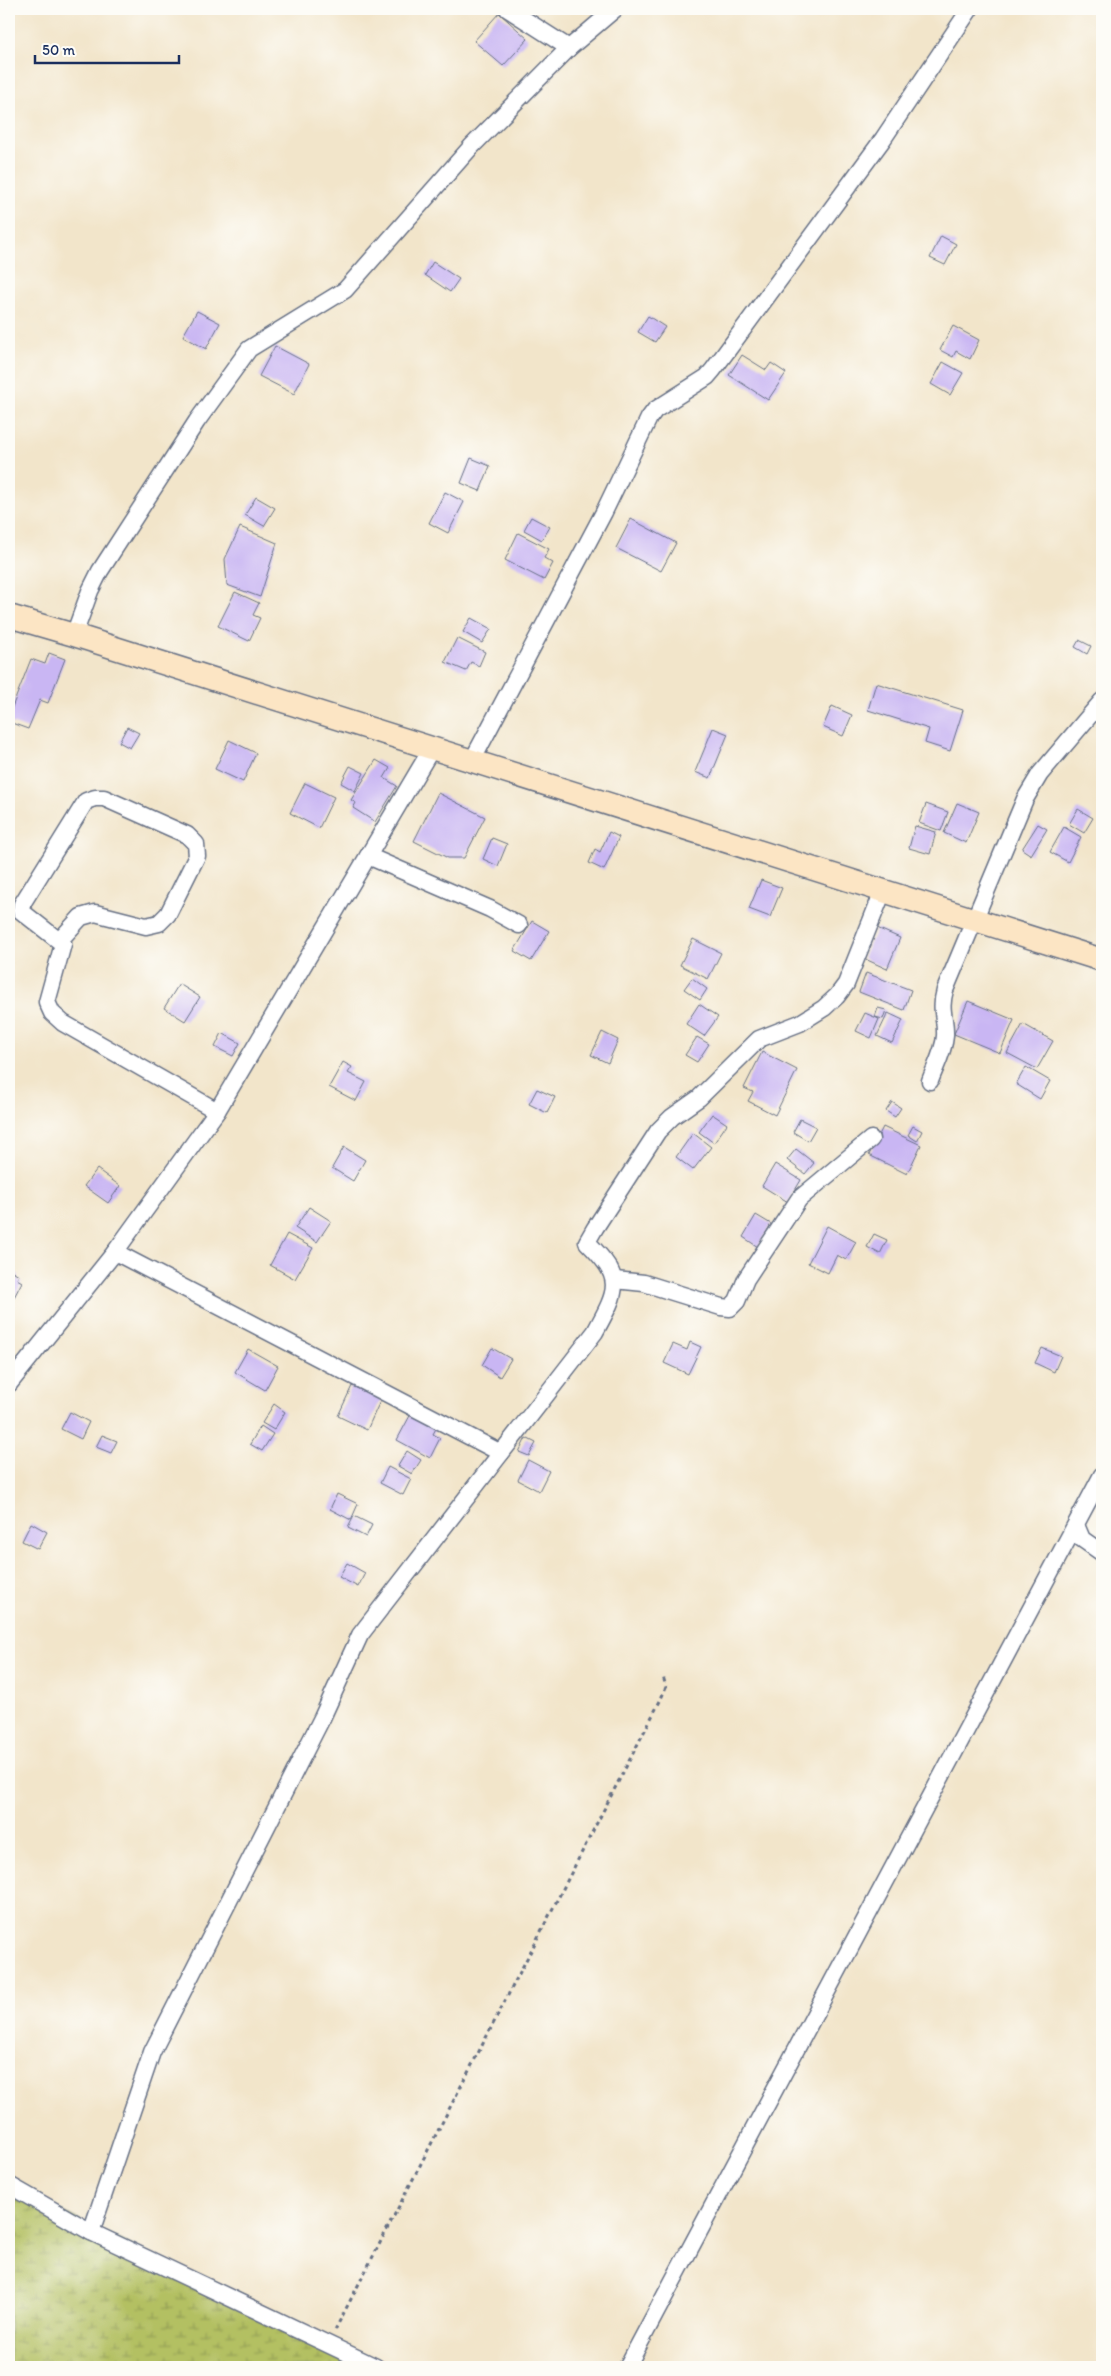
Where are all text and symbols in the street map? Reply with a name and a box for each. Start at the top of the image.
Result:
scale bar [35,32,179,64]
text: 50 m [42,41,75,59]

